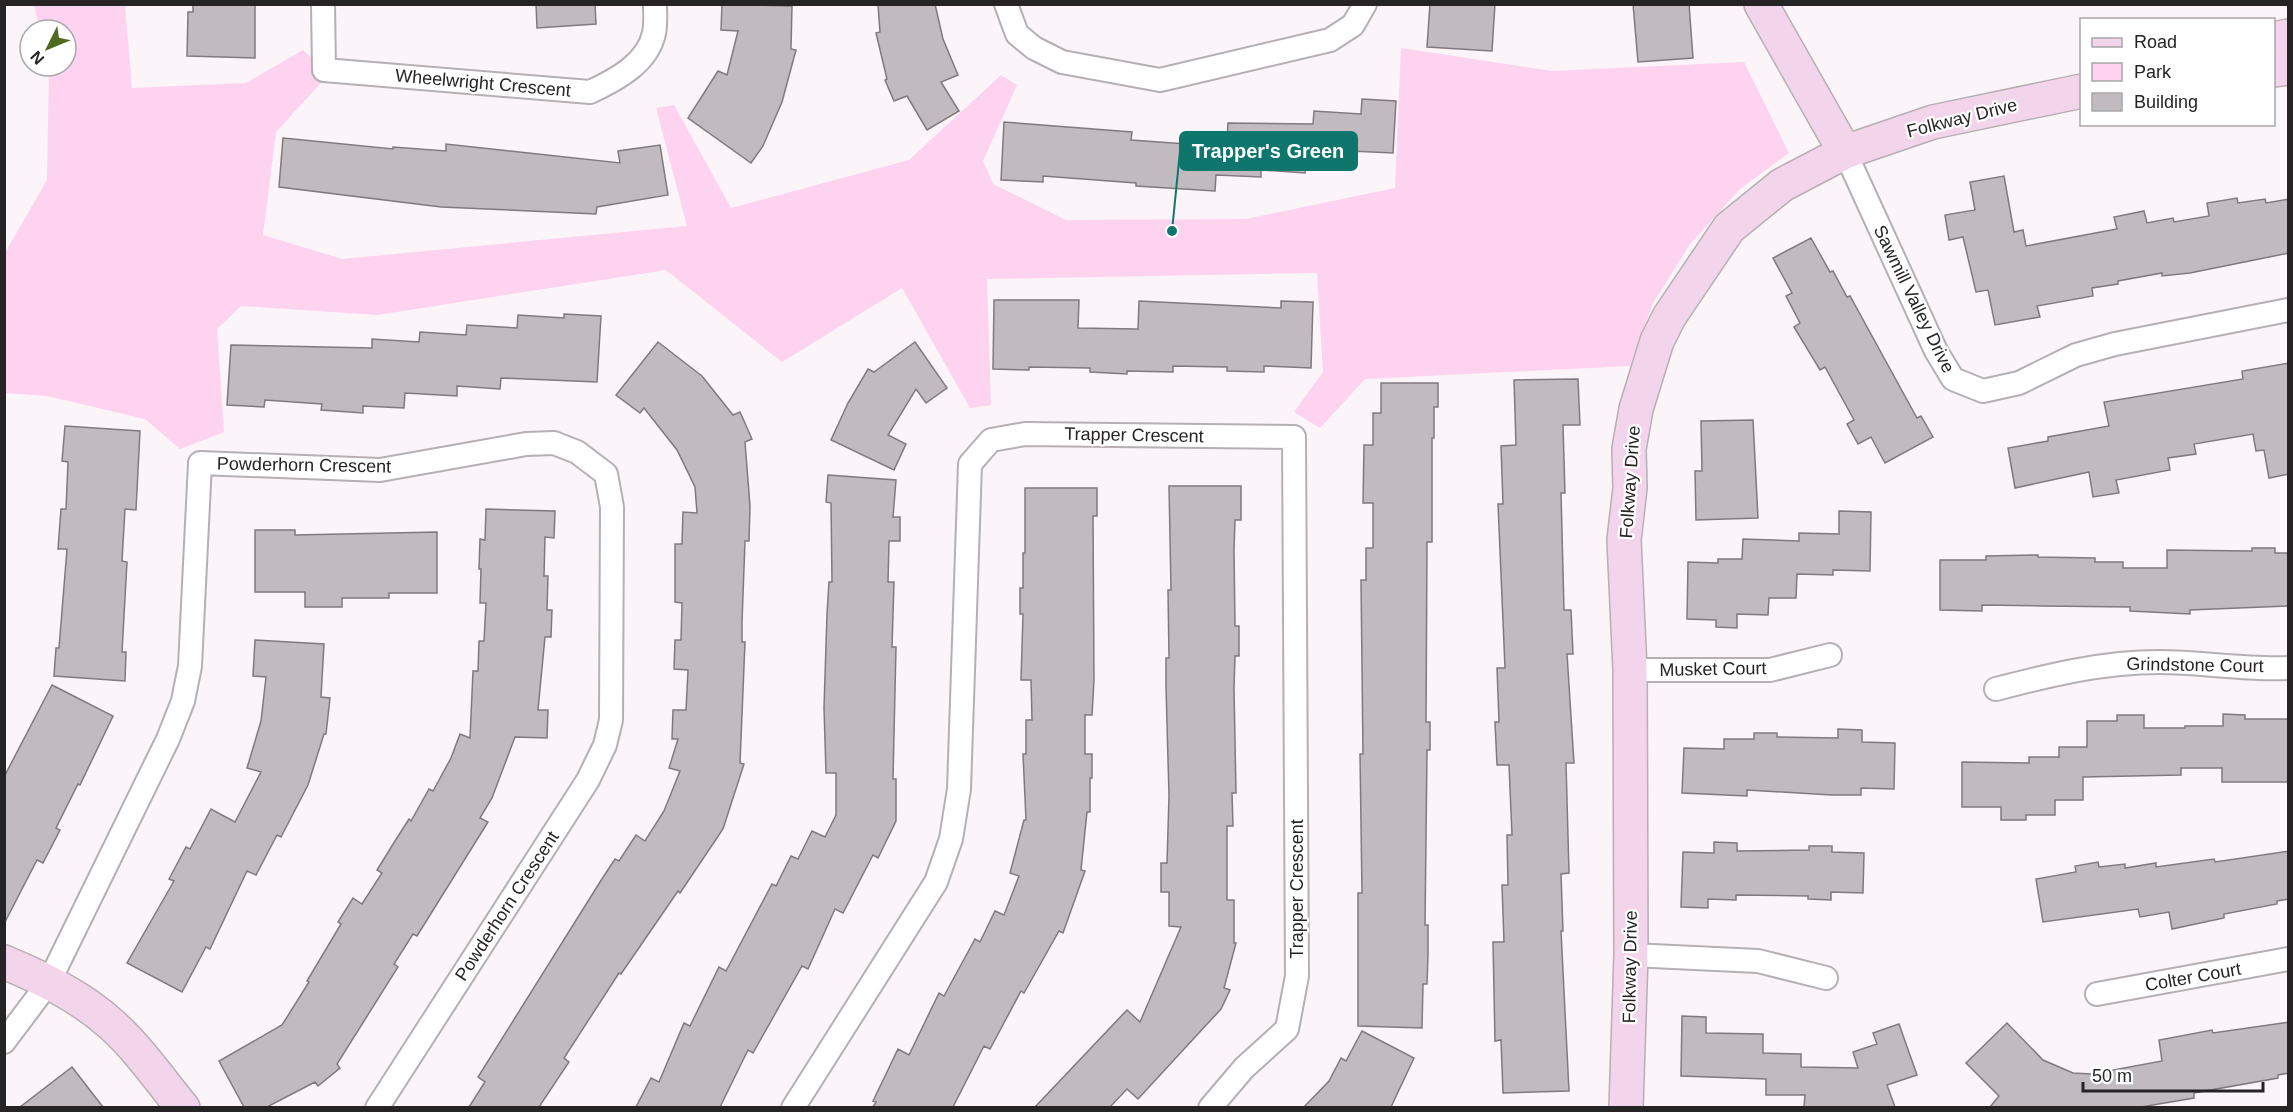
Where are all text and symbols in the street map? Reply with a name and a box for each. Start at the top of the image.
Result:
north arrow [18,18,78,78]
legend [2080,18,2275,126]
text: Road [2134,32,2177,52]
text: N [27,48,48,68]
text: Park [2134,62,2172,82]
street label: Wheelwright Crescent [394,65,572,101]
text: Building [2134,92,2198,112]
street label: Folkway Drive [1905,95,2019,141]
callout: Trapper's Green [1180,132,1357,170]
text: Trapper's Green [1192,140,1344,162]
street label: Sawmill Valley Drive [1870,222,1958,376]
street label: Trapper Crescent [1064,424,1204,446]
street label: Folkway Drive [1616,425,1644,539]
street label: Powderhorn Crescent [217,453,391,477]
street label: Grindstone Court [2126,654,2264,676]
street label: Musket Court [1659,658,1767,680]
street label: Trapper Crescent [1287,819,1307,959]
street label: Powderhorn Crescent [451,828,563,984]
street label: Folkway Drive [1619,910,1641,1024]
street label: Colter Court [2143,959,2243,995]
scale bar [2083,1055,2263,1093]
text: 50 m [2092,1066,2132,1086]

